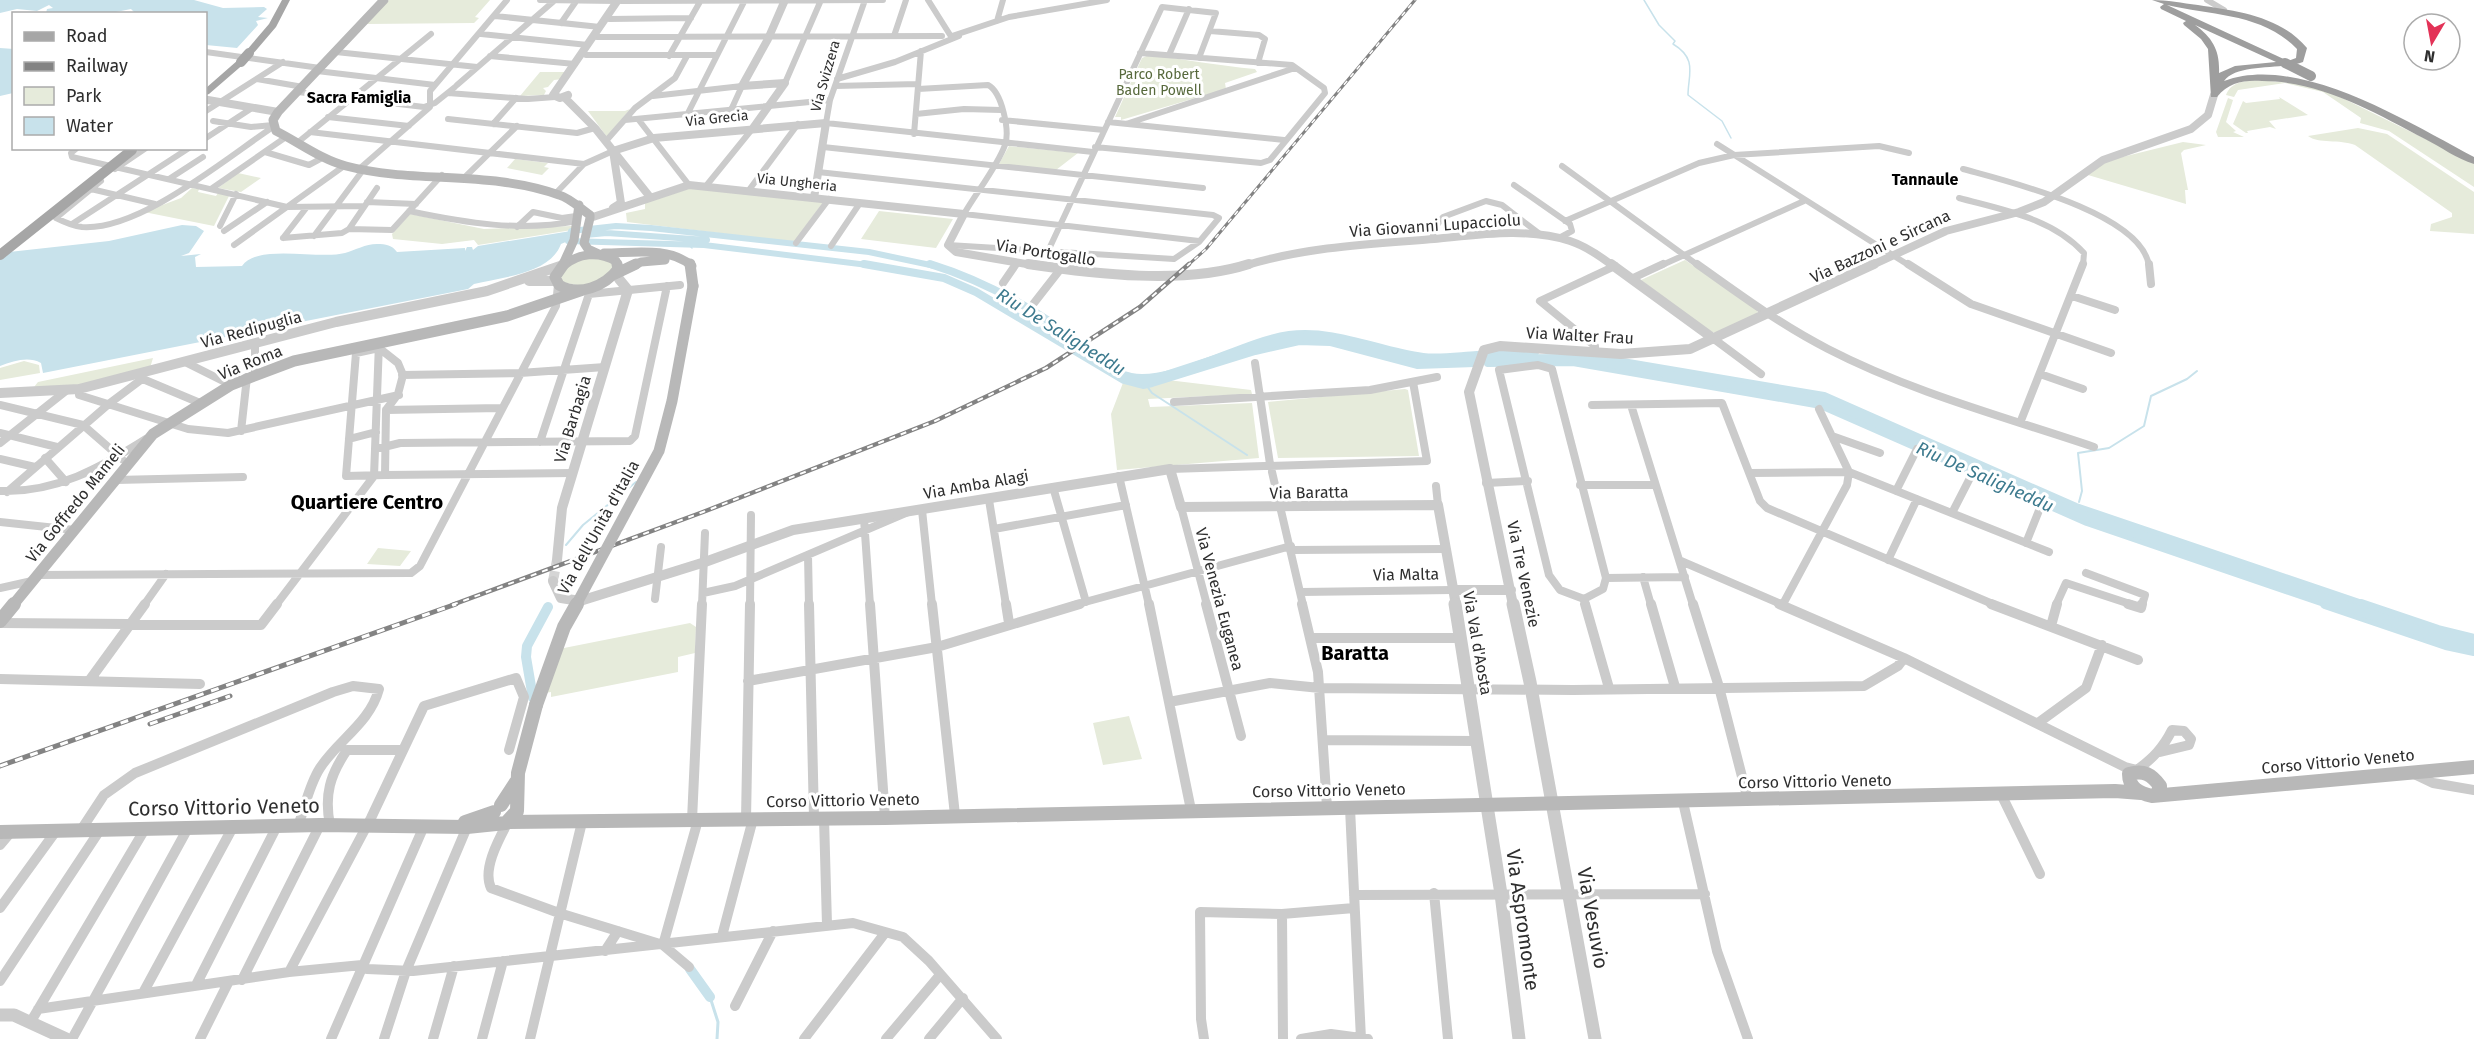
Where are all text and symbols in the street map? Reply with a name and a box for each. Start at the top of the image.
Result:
legend [12,12,207,150]
north arrow [2402,12,2462,72]
text: Road [66,25,108,47]
street label: Via Svizzera [807,38,844,114]
text: N [2423,46,2436,67]
text: Railway [66,55,128,77]
park label: Parco Robert Baden Powell [1116,66,1202,99]
text: Park [66,85,102,107]
district label: Sacra Famiglia [307,88,411,107]
street label: Via Grecia [685,107,749,130]
text: Water [66,115,113,137]
street label: Via Ungheria [756,170,838,195]
district label: Tannaule [1892,170,1958,189]
street label: Via Bazzoni e Sircana [1807,206,1953,287]
street label: Via Giovanni Lupacciolu [1349,210,1521,241]
street label: Via Portogallo [995,235,1097,270]
water label: Riu De Saligheddu [992,283,1130,381]
street label: Via Redipuglia [199,307,304,352]
street label: Via Walter Frau [1526,323,1634,348]
street label: Via Roma [215,341,285,384]
street label: Via Barbagia [550,373,595,465]
water label: Riu De Saligheddu [1913,437,2057,517]
street label: Via Goffredo Mameli [22,440,129,566]
street label: Via dell'Unità d'Italia [554,457,643,598]
street label: Via Amba Alagi [922,466,1030,503]
street label: Via Baratta [1269,482,1349,503]
district label: Quartiere Centro [291,490,443,514]
street label: Via Tre Venezie [1503,519,1544,629]
street label: Via Venezia Euganea [1191,526,1248,673]
street label: Via Malta [1373,564,1439,585]
street label: Via Val d'Aosta [1459,590,1496,696]
district label: Baratta [1321,641,1389,665]
street label: Corso Vittorio Veneto [2261,745,2415,778]
street label: Corso Vittorio Veneto [1738,771,1892,792]
street label: Corso Vittorio Veneto [1252,780,1406,801]
street label: Corso Vittorio Veneto [766,790,920,811]
street label: Corso Vittorio Veneto [128,793,320,821]
street label: Via Aspromonte [1501,848,1545,992]
street label: Via Vesuvio [1572,865,1614,971]

